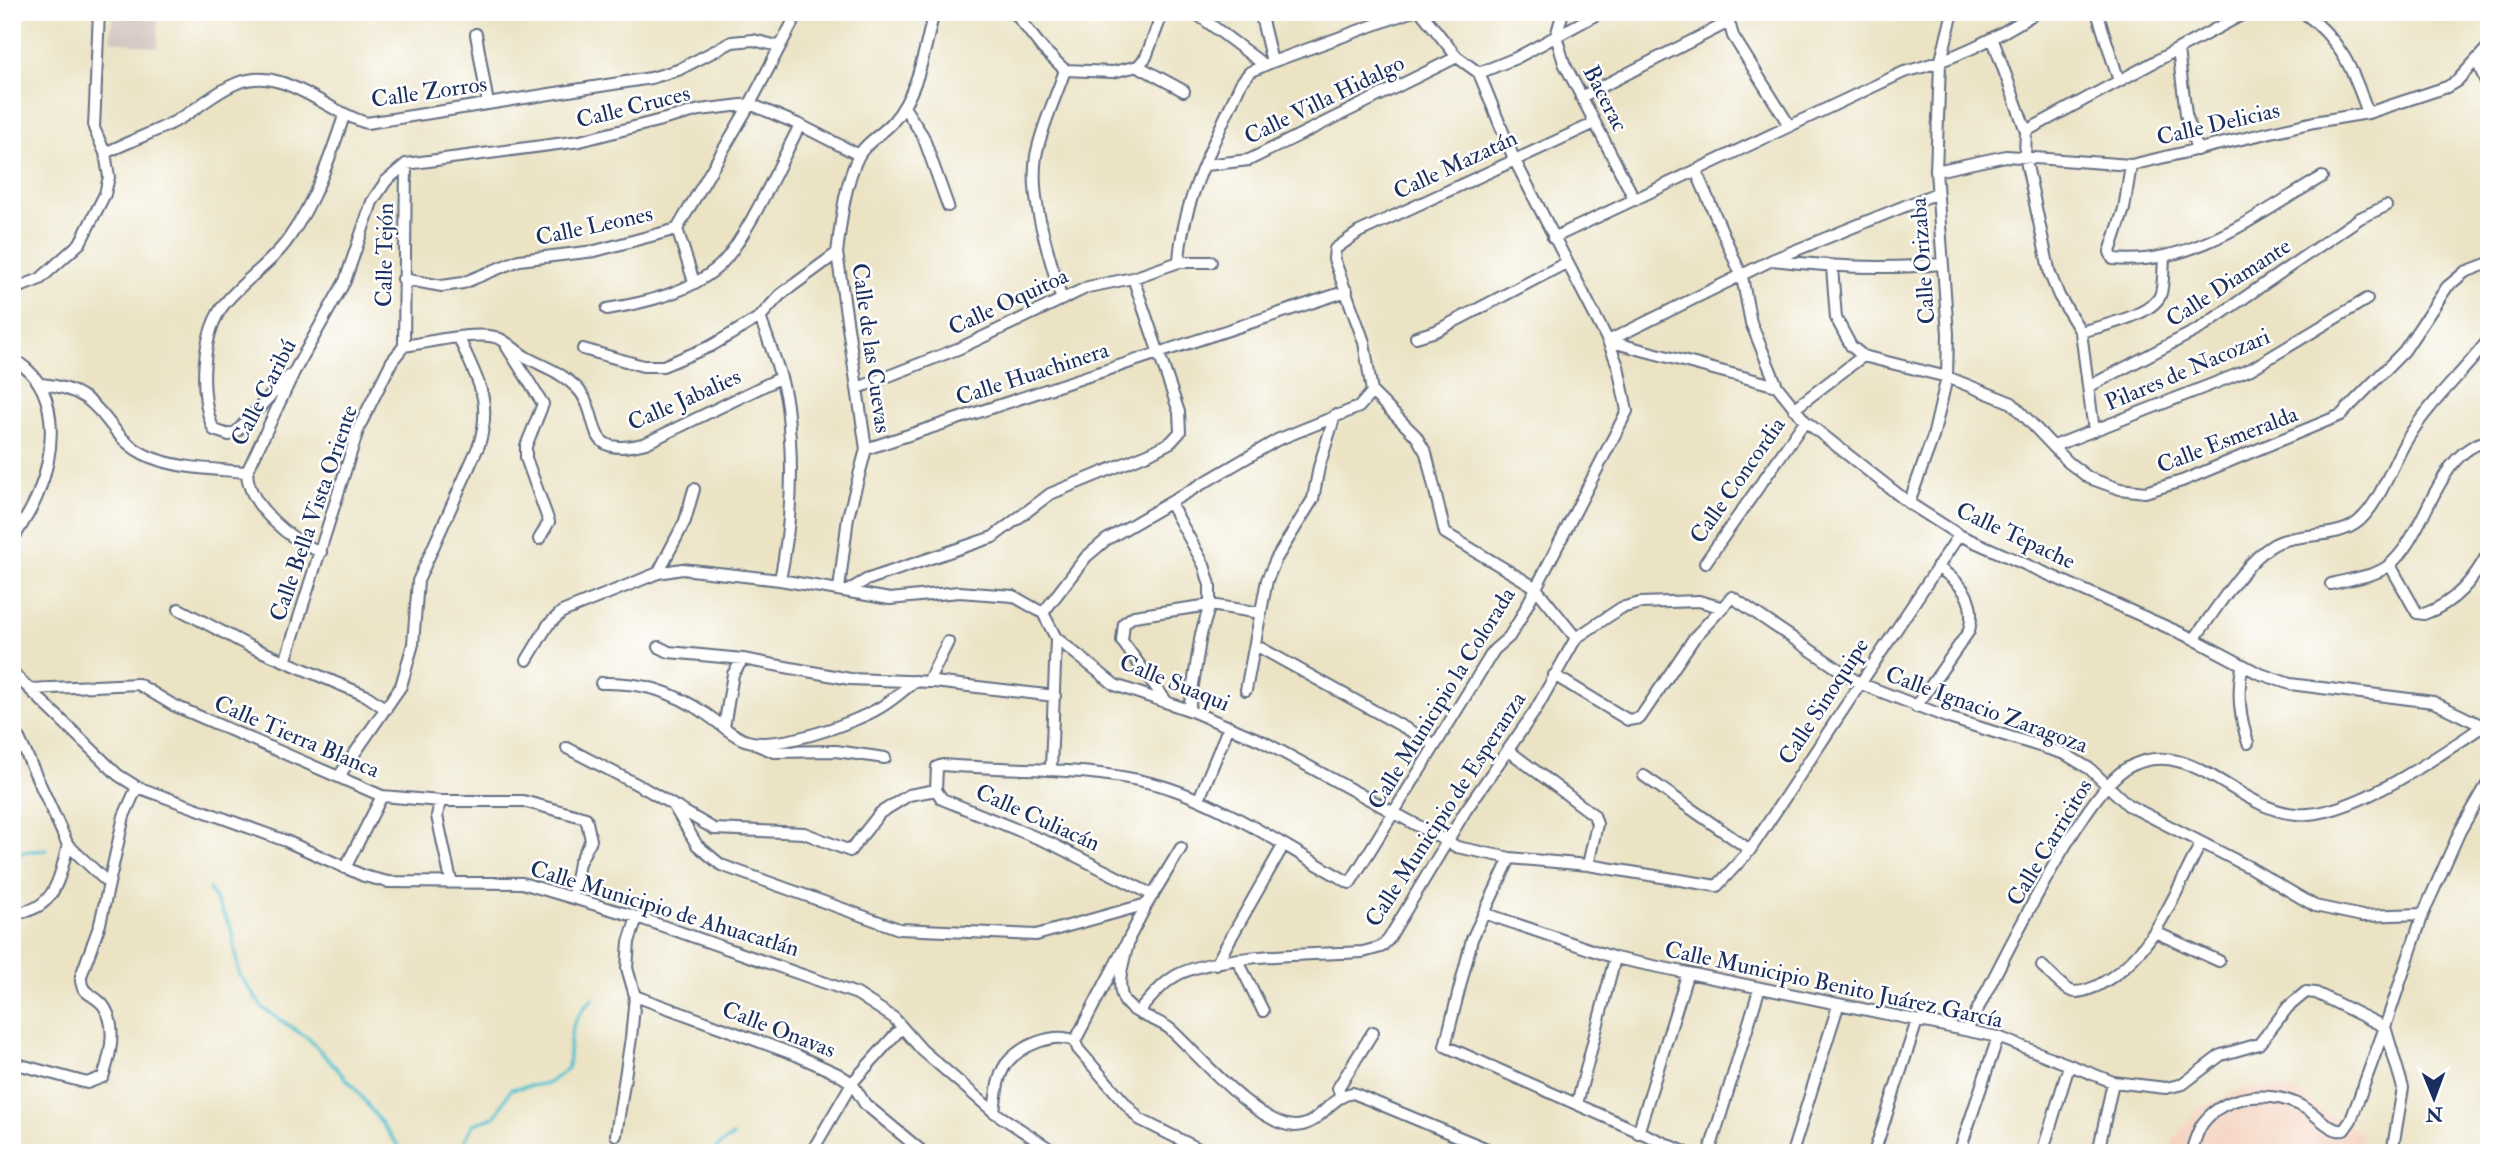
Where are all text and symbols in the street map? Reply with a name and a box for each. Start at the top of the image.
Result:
street label: Calle Villa Hidalgo [1239,48,1409,151]
street label: Bacerac [1577,60,1635,136]
street label: Calle Zorros [369,69,489,114]
street label: Calle Cruces [573,78,693,135]
street label: Calle Delicias [2154,95,2283,152]
street label: Calle Mazatán [1389,123,1522,206]
street label: Calle Orizaba [1904,196,1941,325]
street label: Calle Leones [533,199,655,252]
street label: Calle Tejón [369,202,400,307]
street label: Calle Diamante [2161,231,2296,333]
street label: Calle de las Cuevas [845,261,898,435]
street label: Calle Oquitoa [944,261,1073,342]
street label: Pilares de Nacozari [2100,322,2274,417]
street label: Calle Caribú [224,334,303,451]
street label: Calle Huachinera [952,335,1113,412]
street label: Calle Jabalies [623,362,745,437]
street label: Calle Esmeralda [2153,399,2302,480]
street label: Calle Bella Vista Oriente [263,401,364,625]
street label: Calle Concordia [1683,411,1792,549]
street label: Calle Tepache [1951,495,2080,577]
street label: Calle Municipio la Colorada [1361,581,1523,815]
street label: Calle Sinoquipe [1772,632,1876,771]
street label: Calle Suaqui [1115,647,1234,718]
street label: Calle Ignacio Zaragoza [1882,659,2092,760]
street label: Calle Municipio de Esperanza [1358,686,1534,933]
street label: Calle Tierra Blanca [210,689,384,785]
street label: Calle Carricitos [2000,773,2099,911]
street label: Calle Culiacán [971,777,1105,858]
street label: Calle Municipio de Ahuacatlán [527,854,803,964]
street label: Calle Municipio Benito Juárez García [1662,934,2006,1036]
street label: Calle Onavas [718,995,840,1064]
north arrow [2400,1064,2470,1134]
text: N [2425,1102,2444,1126]

